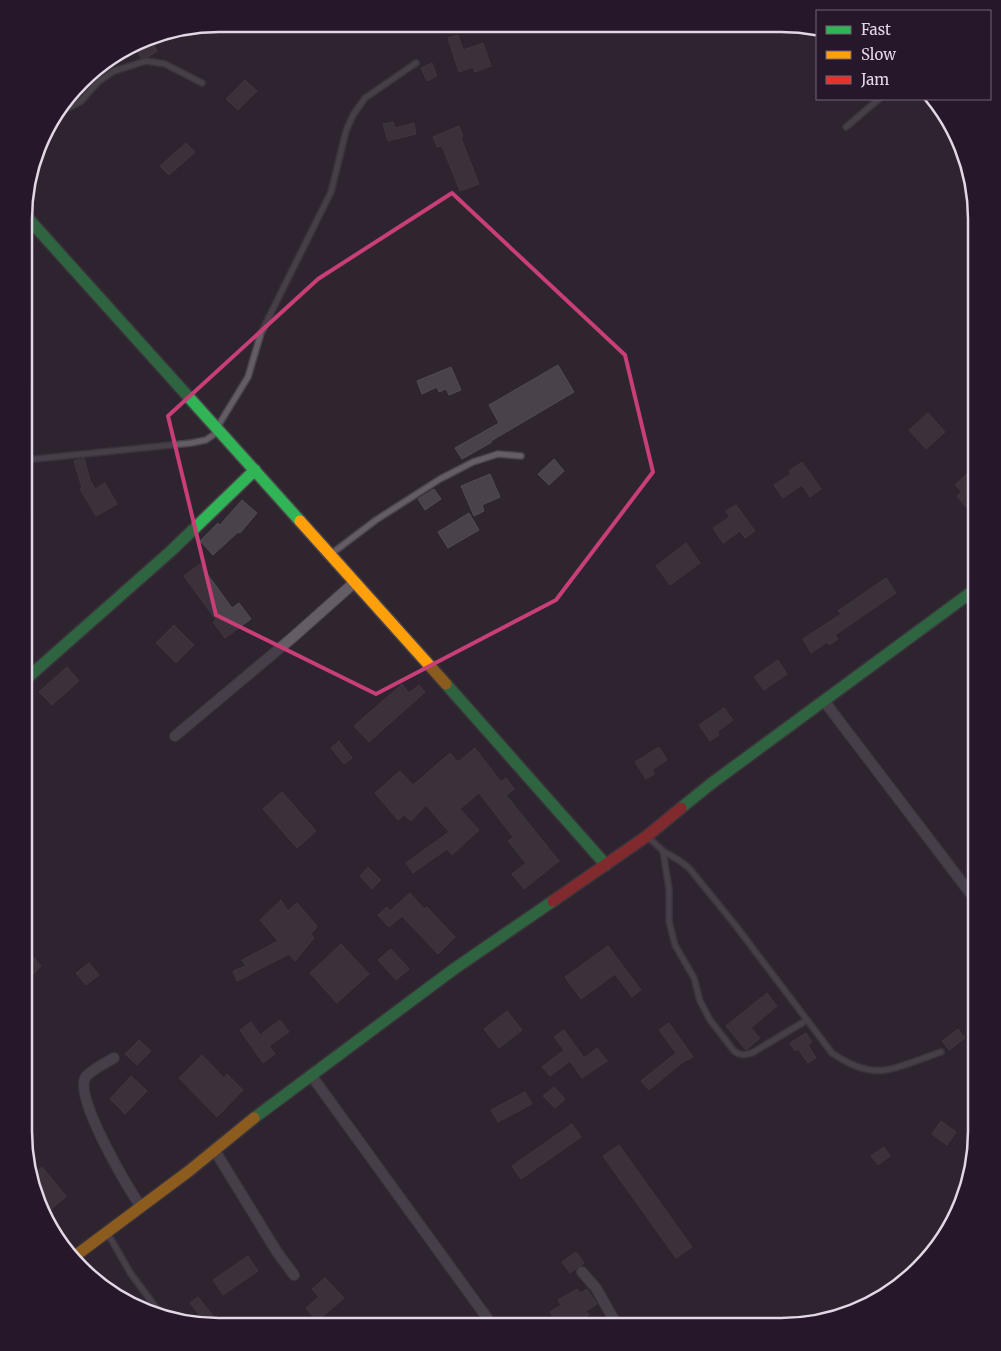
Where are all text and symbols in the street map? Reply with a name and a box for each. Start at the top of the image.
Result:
legend [816,10,991,100]
text: Fast [861,20,891,39]
text: Slow [861,45,896,64]
text: Jam [860,70,889,89]

